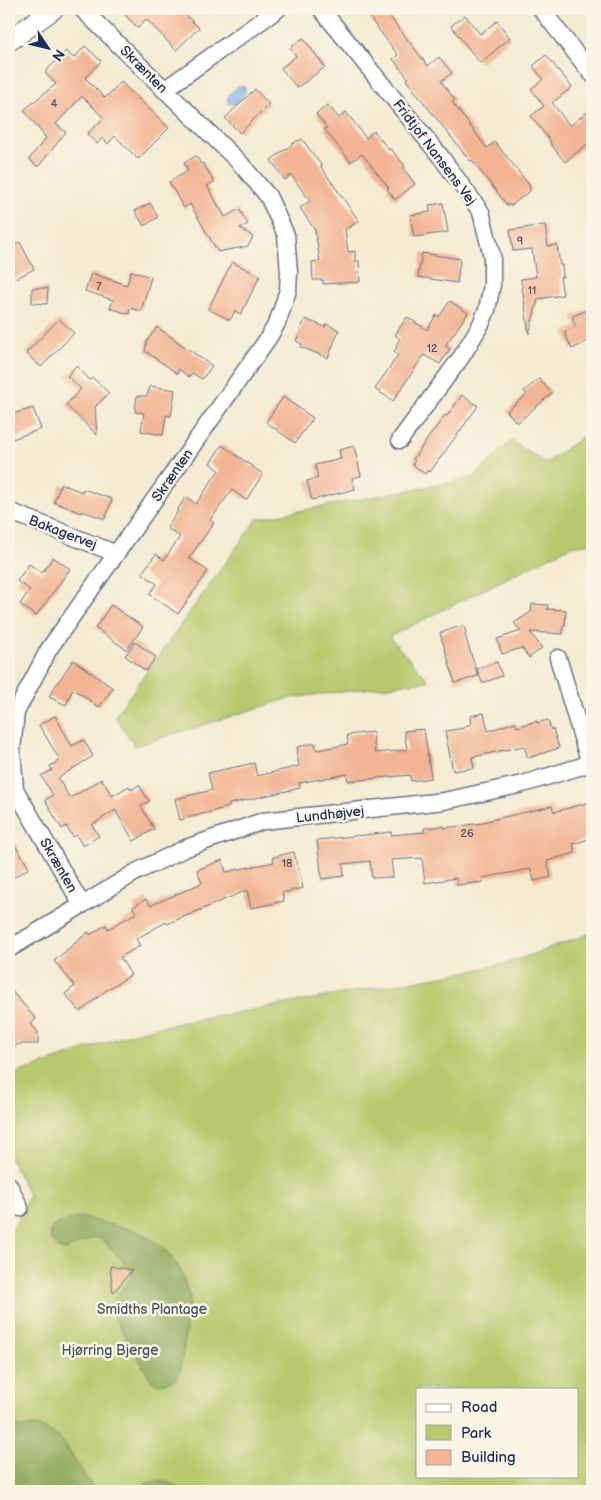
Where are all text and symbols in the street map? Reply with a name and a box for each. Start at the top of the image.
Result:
north arrow [22,22,72,72]
street label: Skrænten [116,42,171,97]
text: N [48,46,68,64]
street label: Fridtjof Nansens Vej [389,96,480,208]
house number: 4 [51,97,58,110]
house number: 9 [517,235,523,248]
house number: 7 [96,280,102,293]
house number: 11 [528,284,536,297]
house number: 12 [427,342,438,355]
street label: Skrænten [148,446,197,505]
street label: Bakagervej [26,512,99,553]
street label: Lundhøjvej [295,802,365,827]
house number: 26 [460,827,474,840]
street label: Skrænten [36,835,81,896]
house number: 18 [282,857,292,870]
park label: Smidths Plantage [97,1301,207,1318]
park label: Hjørring Bjerge [62,1342,159,1359]
legend [416,1388,578,1478]
text: Road [461,1398,497,1417]
text: Park [461,1424,492,1443]
text: Building [461,1448,516,1467]

